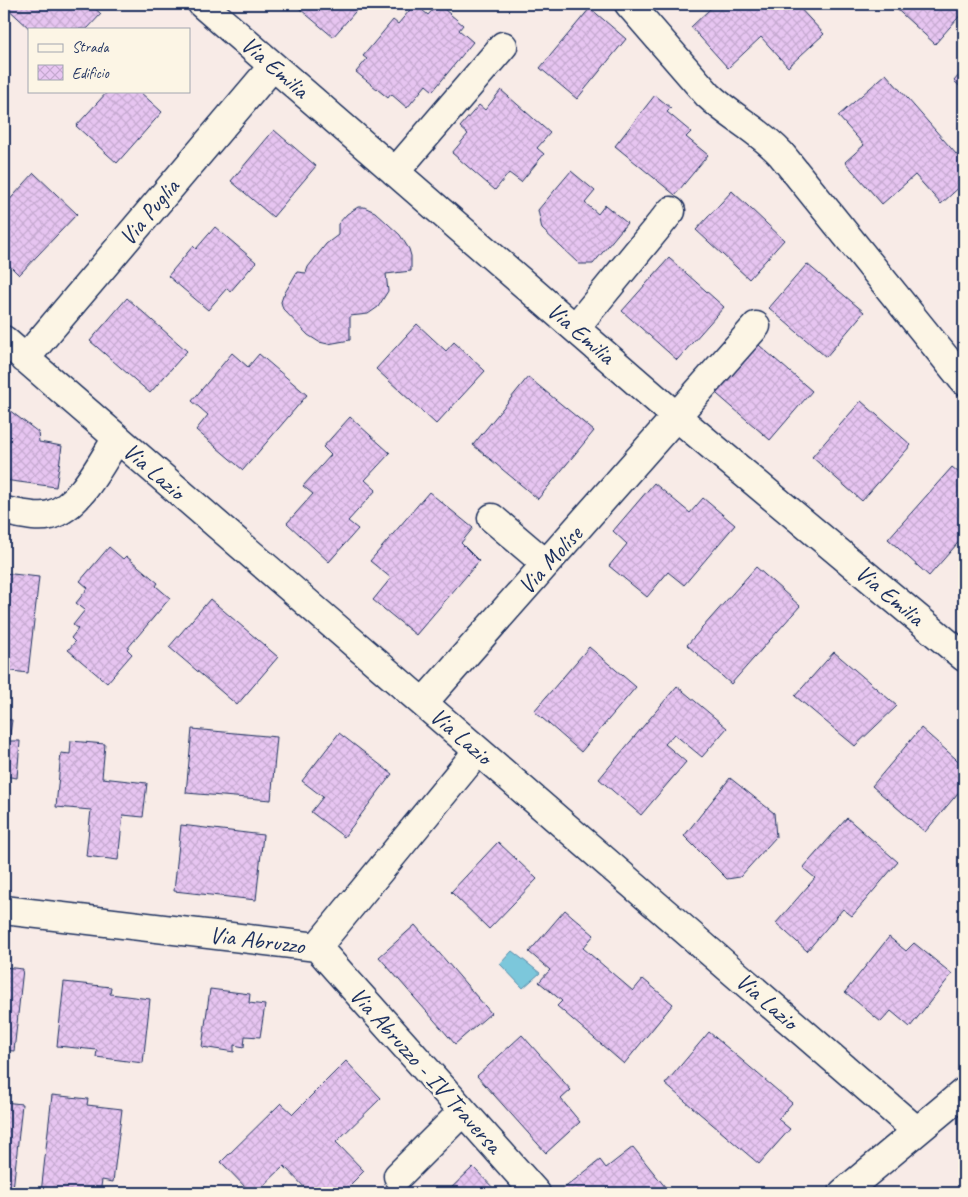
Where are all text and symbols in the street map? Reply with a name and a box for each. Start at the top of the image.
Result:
legend [28,28,190,92]
street label: Via Emilia [235,29,316,106]
text: Strada [72,38,109,57]
text: Edificio [72,64,110,83]
street label: Via Puglia [112,171,186,251]
street label: Via Emilia [541,295,622,372]
street label: Via Lazio [117,436,193,508]
street label: Via Molise [511,518,590,600]
street label: Via Emilia [850,558,932,633]
street label: Via Lazio [424,701,500,773]
street label: Via Abruzzo [208,919,308,961]
street label: Via Lazio [730,966,806,1038]
street label: Via Abruzzo - IV Traversa [343,981,510,1161]

